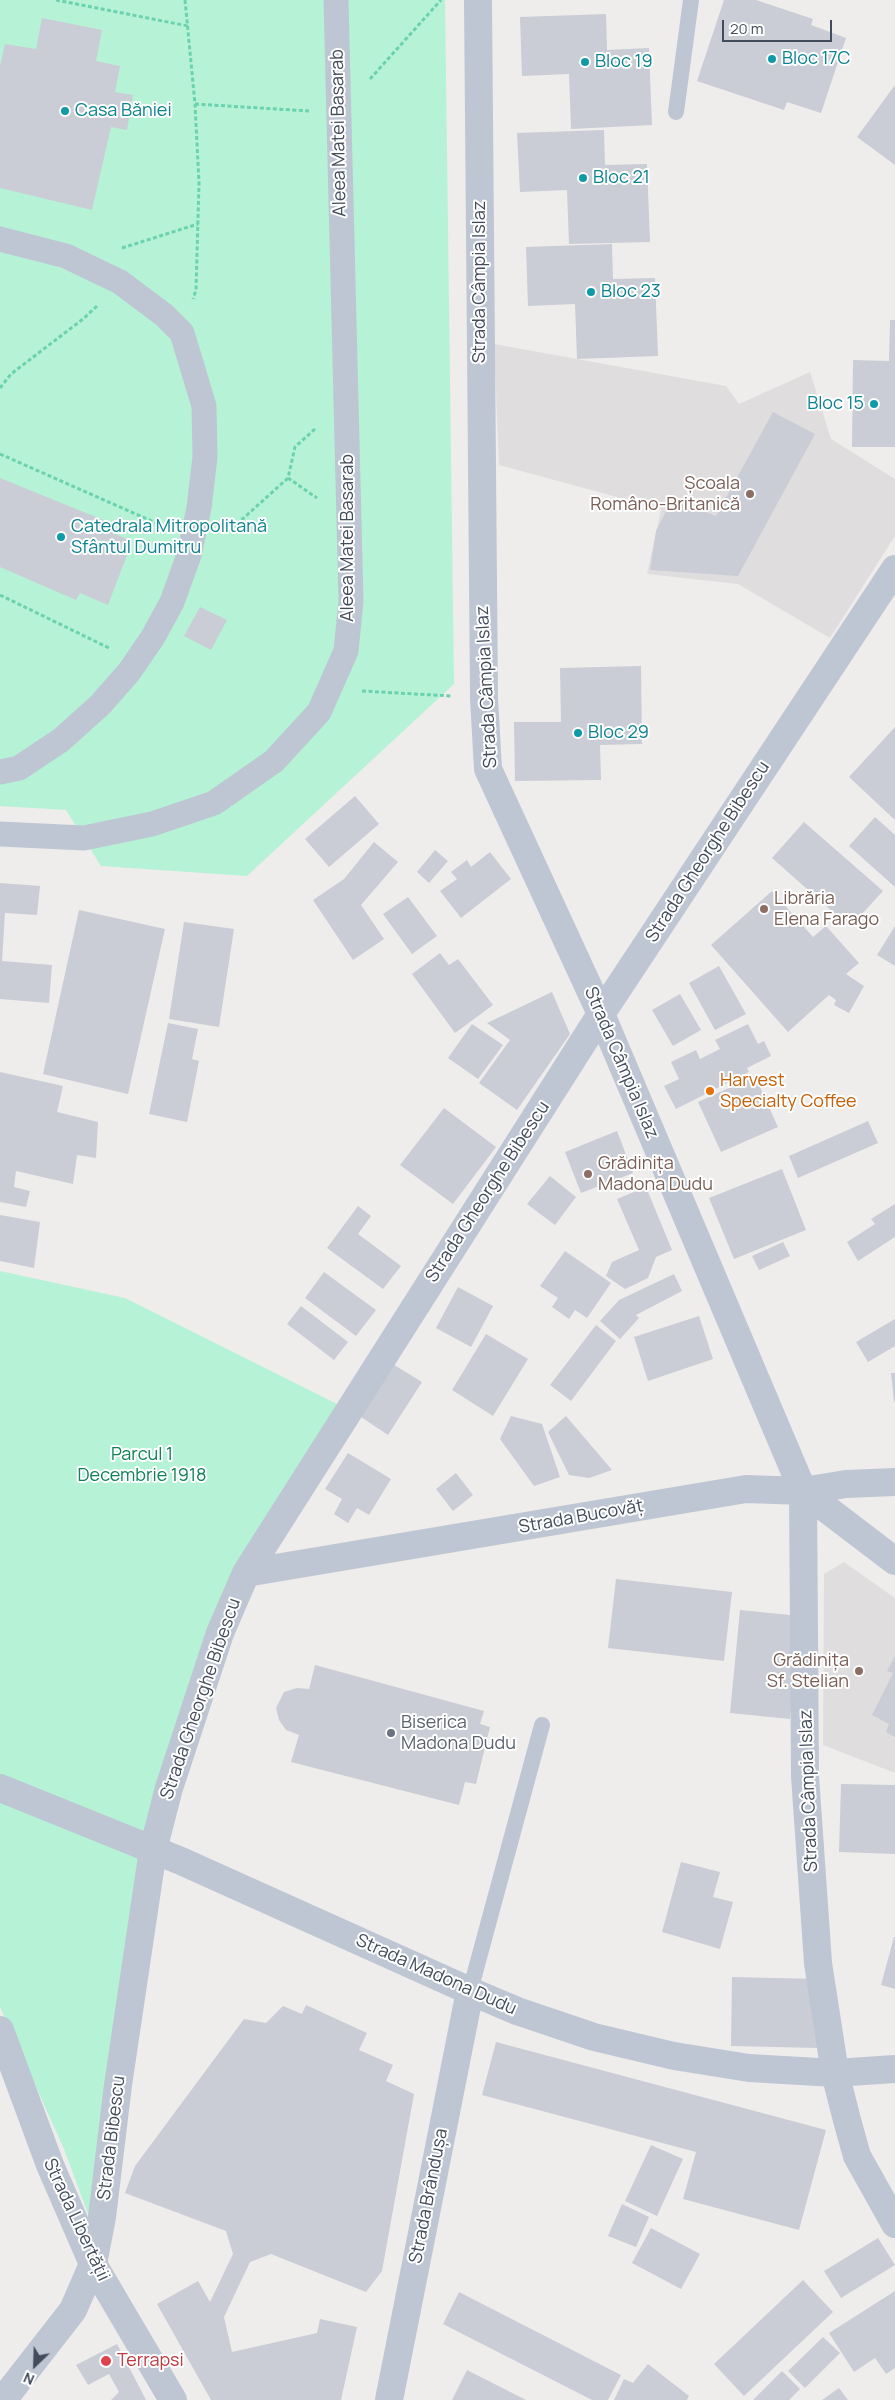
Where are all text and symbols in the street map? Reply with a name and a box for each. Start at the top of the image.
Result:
scale bar [725,10,835,42]
text: 20 m [730,18,763,39]
place label: Bloc 17C [782,48,850,70]
street label: Aleea Matei Basarab [327,49,351,217]
place label: Bloc 19 [595,51,653,73]
marker: Bloc 17C [766,53,778,65]
marker: Bloc 19 [579,56,591,68]
place label: Casa Băniei [75,100,172,122]
marker: Casa Băniei [59,105,71,117]
place label: Bloc 21 [593,167,650,189]
marker: Bloc 21 [577,172,589,184]
street label: Strada Câmpia Islaz [469,201,491,363]
place label: Bloc 23 [601,281,661,303]
marker: Bloc 23 [585,286,597,298]
place label: Bloc 15 [807,393,864,415]
marker: Bloc 15 [868,398,880,410]
street label: Aleea Matei Basarab [337,454,359,622]
place label: Școala Româno-Britanică [590,473,740,516]
marker: Școala Româno-Britanică [744,488,756,500]
place label: Catedrala Mitropolitană Sfântul Dumitru [71,516,267,558]
marker: Catedrala Mitropolitană Sfântul Dumitru [55,531,67,543]
street label: Strada Câmpia Islaz [472,605,502,769]
place label: Bloc 29 [588,722,649,744]
marker: Bloc 29 [572,727,584,739]
street label: Strada Gheorghe Bibescu [641,757,775,947]
place label: Librăria Elena Farago [774,888,879,931]
marker: Librăria Elena Farago [758,903,770,915]
street label: Strada Câmpia Islaz [579,984,663,1142]
place label: Harvest Specialty Coffee [720,1070,857,1112]
marker: Harvest Specialty Coffee [704,1085,716,1097]
street label: Strada Gheorghe Bibescu [421,1097,555,1287]
place label: Grădinița Madona Dudu [598,1153,713,1196]
marker: Grădinița Madona Dudu [582,1168,594,1180]
park label: Parcul 1 Decembrie 1918 [78,1444,206,1486]
street label: Strada Bucovăț [517,1495,645,1539]
street label: Strada Gheorghe Bibescu [156,1596,246,1802]
place label: Grădinița Sf. Stelian [767,1650,849,1692]
marker: Grădinița Sf. Stelian [853,1665,865,1677]
street label: Strada Câmpia Islaz [795,1709,823,1873]
place label: Biserica Madona Dudu [401,1712,516,1755]
marker: Biserica Madona Dudu [385,1727,397,1739]
street label: Strada Madona Dudu [352,1930,520,2020]
street label: Strada Bibescu [94,2075,130,2201]
street label: Strada Brândușa [405,2127,453,2265]
street label: Strada Libertății [38,2155,114,2285]
north arrow [10,2340,60,2390]
place label: Terrapsi [117,2350,184,2372]
marker: Terrapsi [99,2354,113,2368]
text: N [20,2368,37,2390]

